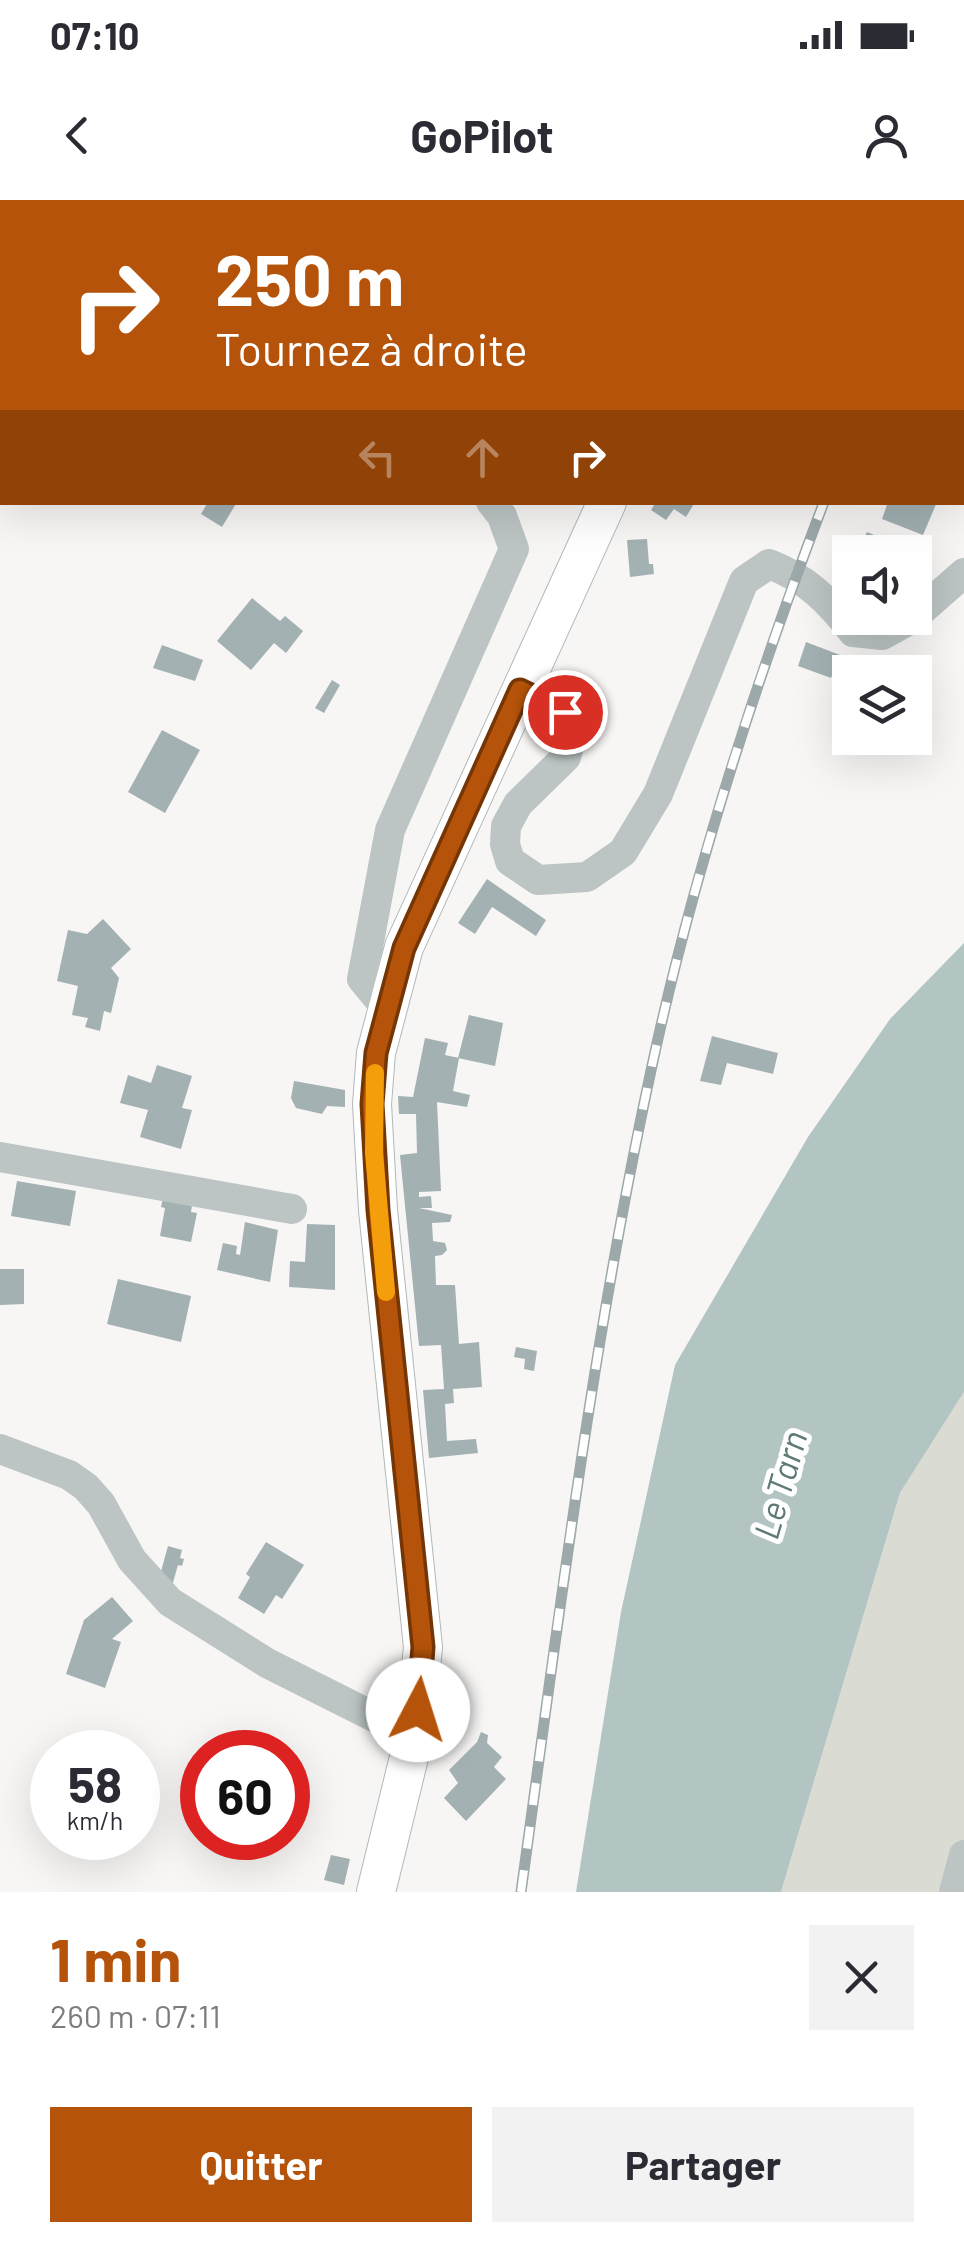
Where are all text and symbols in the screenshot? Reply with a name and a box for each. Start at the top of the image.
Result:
text: 07:10 [50,12,139,58]
icon: back [50,108,105,163]
text: GoPilot [410,108,554,162]
icon: person [859,108,914,163]
text: 250 m [215,236,404,320]
icon: right [50,240,180,370]
text: Tournez à droite [215,321,528,375]
icon: left [350,430,405,485]
icon: ahead [455,430,510,485]
icon: right [560,430,615,485]
map controls [832,535,932,755]
button: sound [832,535,932,635]
button: layers [832,655,932,755]
pin [523,670,608,755]
icon: arrive [538,685,593,740]
water label: Le Tarn [744,1425,815,1543]
position arrow [366,1658,470,1762]
speed limit sign: 60 [180,1730,310,1860]
text: 58 [68,1753,122,1813]
text: km/h [67,1805,123,1835]
text: 1 min [50,1922,181,1994]
button: close [809,1925,914,2030]
text: 260 m · 07:11 [50,1996,221,2034]
button: Quitter [50,2107,472,2222]
button: Partager [492,2107,914,2222]

